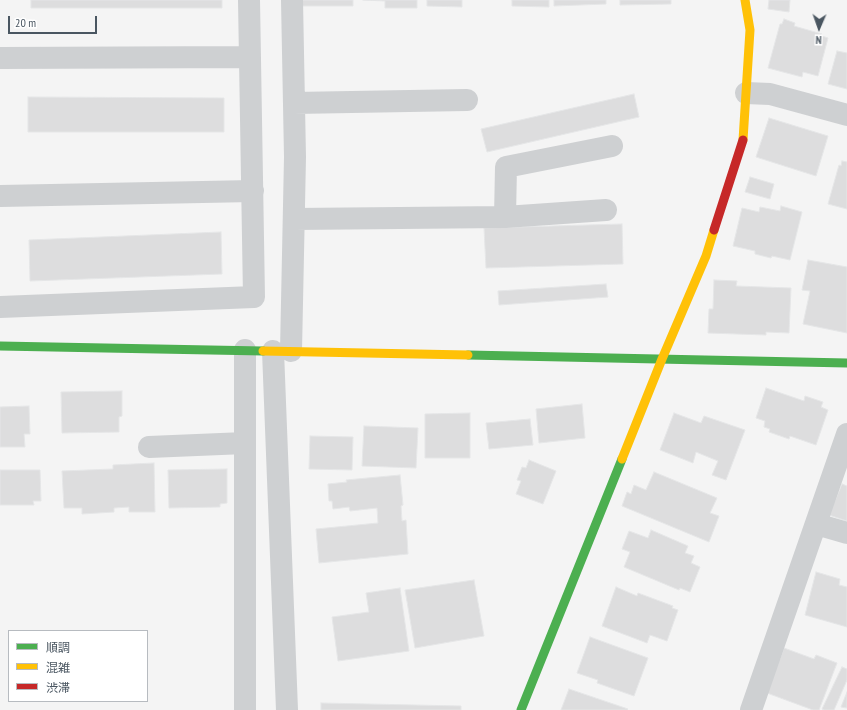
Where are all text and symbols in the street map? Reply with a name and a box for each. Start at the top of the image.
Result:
scale bar [10,8,99,34]
north arrow [799,8,839,48]
text: 20 m [15,15,36,30]
text: N [815,33,822,47]
legend [8,630,148,702]
text: 順調 [46,640,70,655]
text: 混雑 [46,660,70,675]
text: 渋滞 [46,680,70,695]

